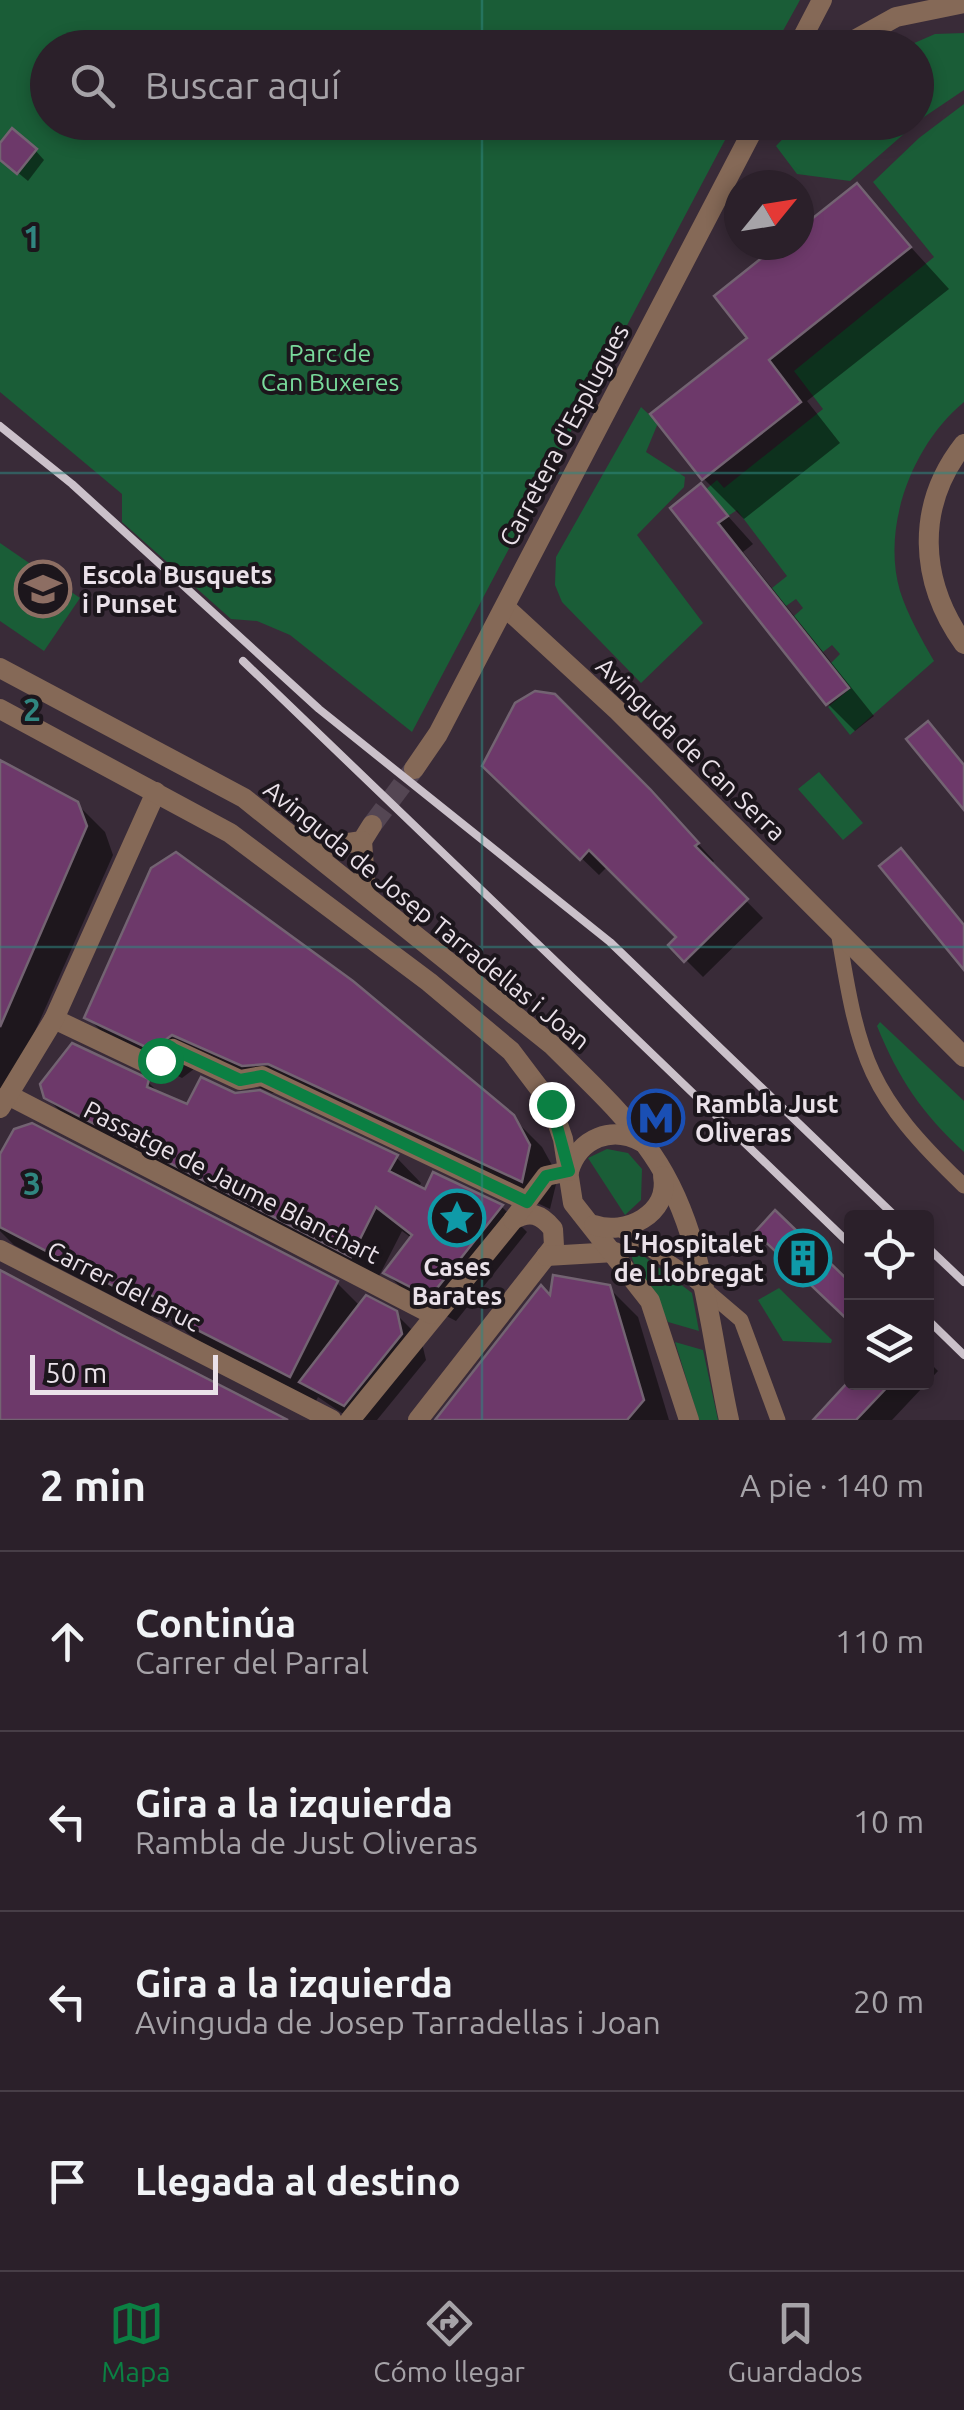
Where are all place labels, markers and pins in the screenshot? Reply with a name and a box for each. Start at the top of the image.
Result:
school or university icon: Escola Busquets i Punset [13,559,73,619]
place label: Escola Busquets i Punset [82,561,272,618]
metro station icon: Rambla Just Oliveras [626,1088,686,1148]
place label: Rambla Just Oliveras [695,1090,839,1147]
place icon: Cases Barates [427,1188,487,1248]
building icon: L’Hospitalet de Llobregat [773,1228,833,1288]
place label: L’Hospitalet de Llobregat [614,1230,764,1287]
place label: Cases Barates [412,1253,502,1310]

